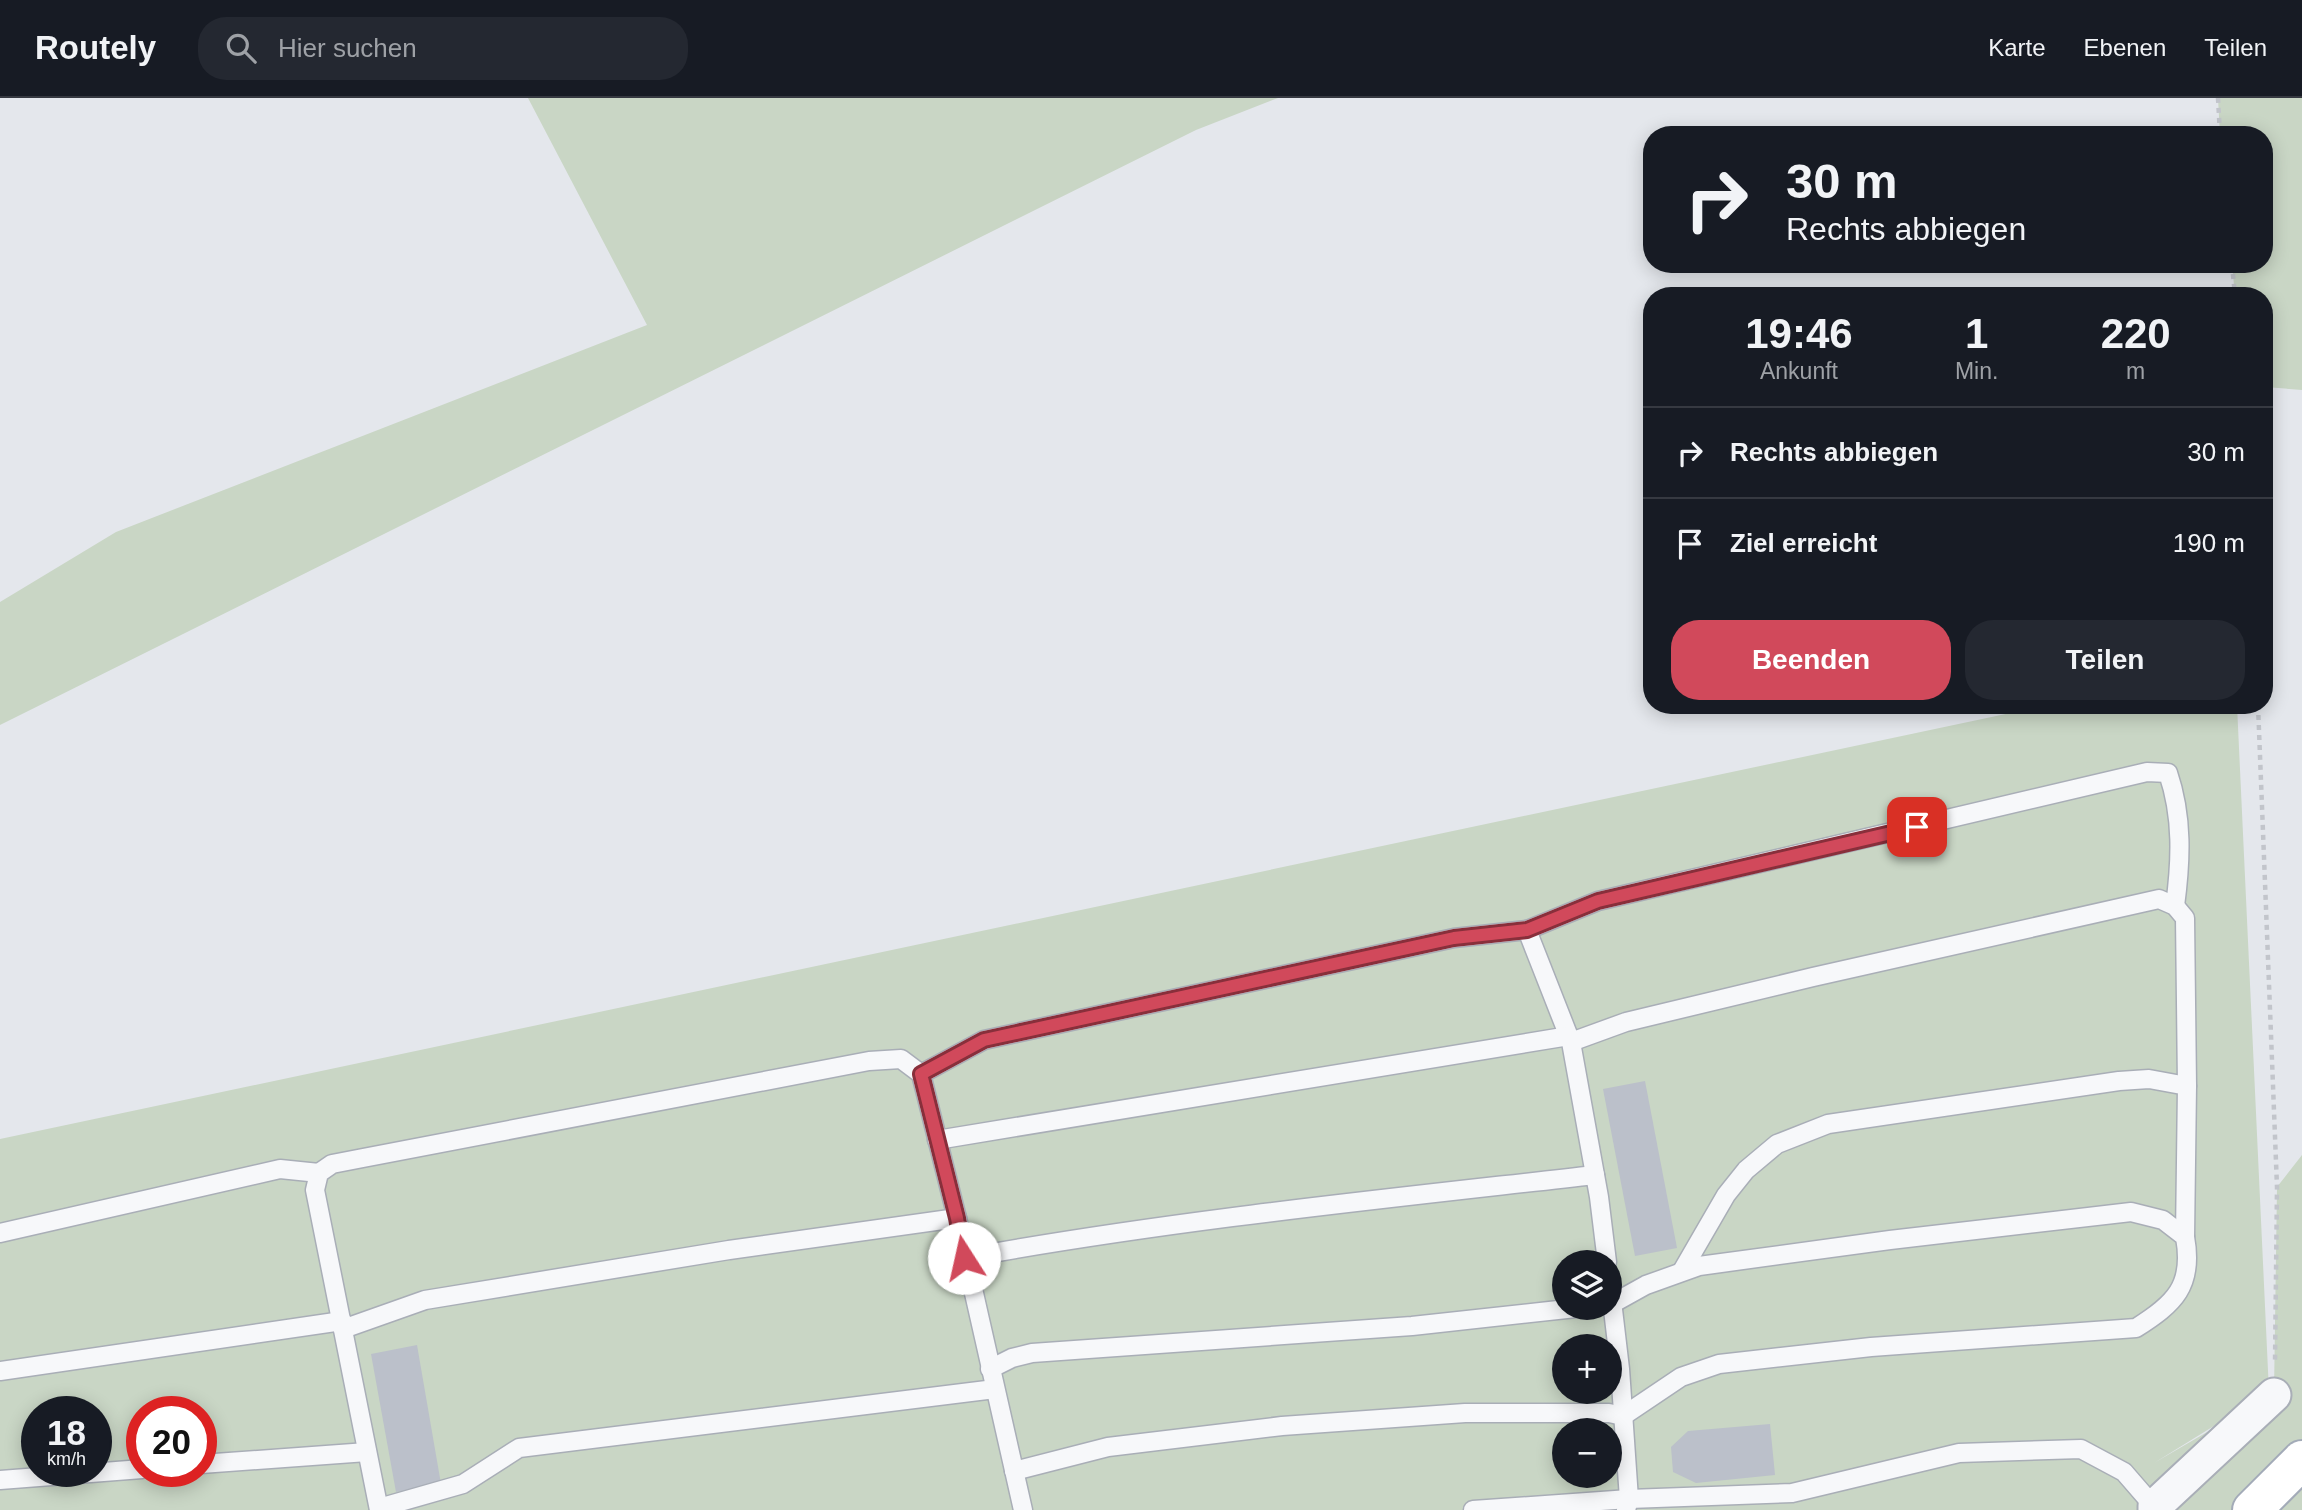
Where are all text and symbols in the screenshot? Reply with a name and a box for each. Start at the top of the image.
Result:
search box [198,17,688,80]
text: Routely [35,29,156,66]
icon: search [222,29,260,67]
text: Hier suchen [278,33,417,63]
text: Karte [1988,34,2046,61]
text: Ebenen [2084,34,2166,61]
text: Teilen [2204,34,2267,61]
icon: right [1671,154,1762,245]
text: 30 m [1786,154,1898,208]
text: Rechts abbiegen [1786,211,2026,247]
text: 19:46 [1745,310,1853,357]
text: 1 [1965,310,1988,357]
text: 220 [2101,310,2171,357]
text: Ankunft [1760,358,1838,384]
text: Min. [1955,358,1998,384]
text: m [2126,358,2145,384]
icon: right [1671,434,1709,472]
text: Rechts abbiegen [1730,437,1938,467]
text: 30 m [2187,437,2245,467]
icon: arrive [1671,525,1709,563]
text: Ziel erreicht [1730,528,1877,558]
text: 190 m [2173,528,2245,558]
button: Beenden [1671,620,1951,700]
button: Teilen [1965,620,2245,700]
pin [1887,797,1947,857]
icon: arrive [1898,808,1936,846]
position arrow [927,1221,1001,1295]
map controls [1552,1250,1622,1488]
button: layers [1552,1250,1622,1320]
button: + [1552,1334,1622,1404]
speed limit sign: 20 [126,1396,217,1487]
text: 18 [47,1413,86,1452]
button: − [1552,1418,1622,1488]
text: km/h [47,1449,86,1469]

